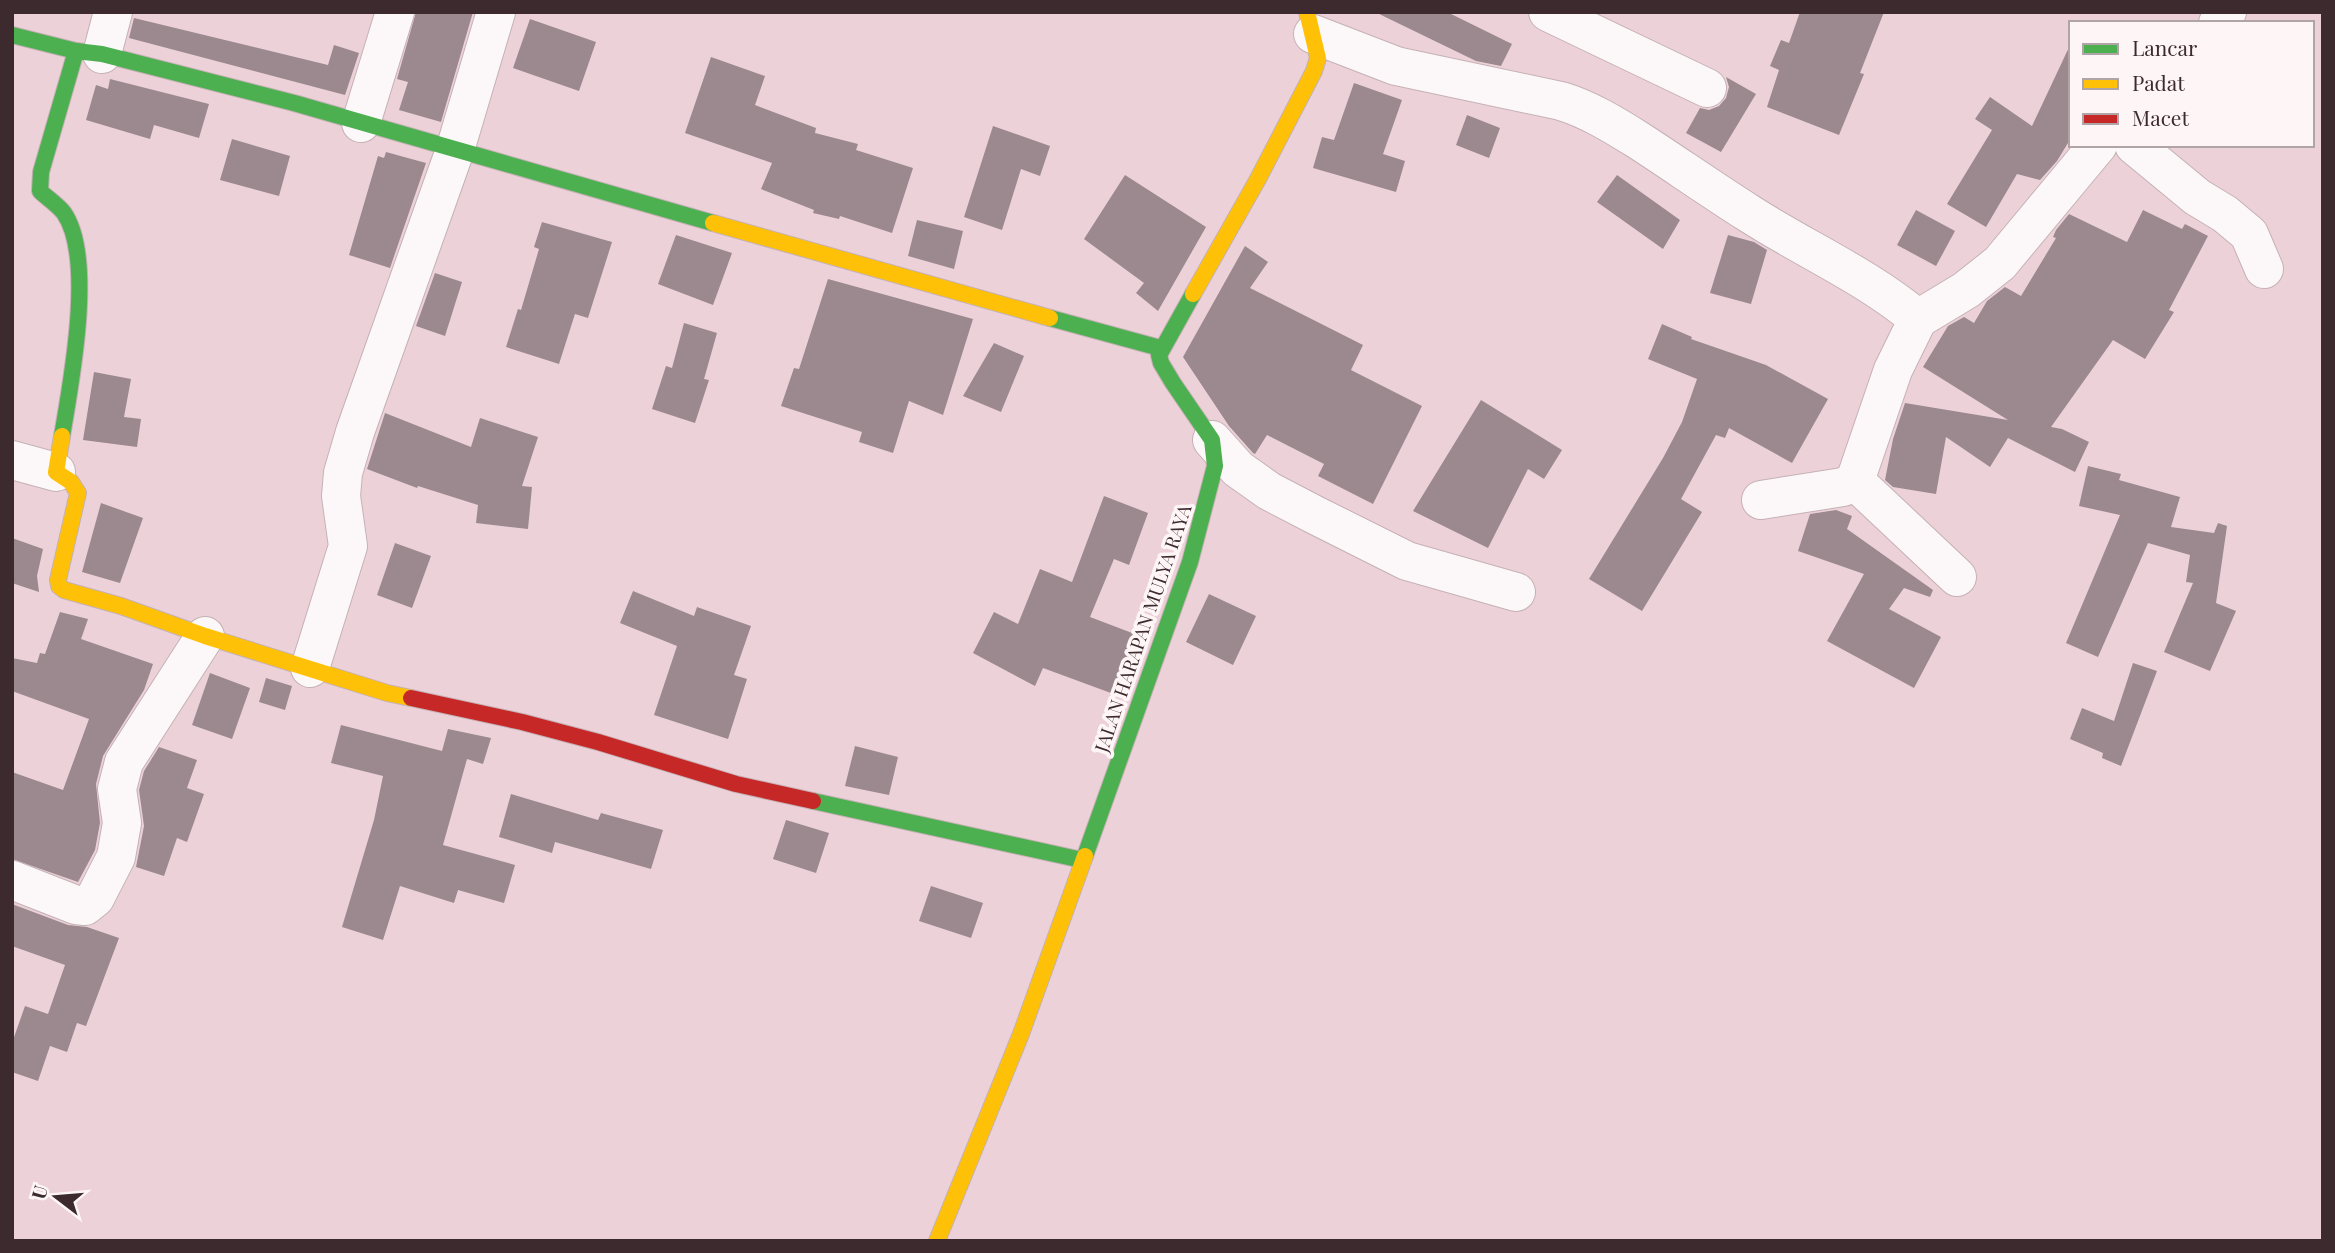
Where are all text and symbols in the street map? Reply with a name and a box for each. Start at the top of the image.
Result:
legend [2069,21,2314,147]
text: Lancar [2132,33,2198,61]
text: Padat [2132,68,2185,96]
text: Macet [2132,103,2189,131]
street label: JALAN HARAPAN MULYA RAYA [1087,500,1197,756]
north arrow [21,1162,91,1232]
text: U [24,1182,53,1202]

